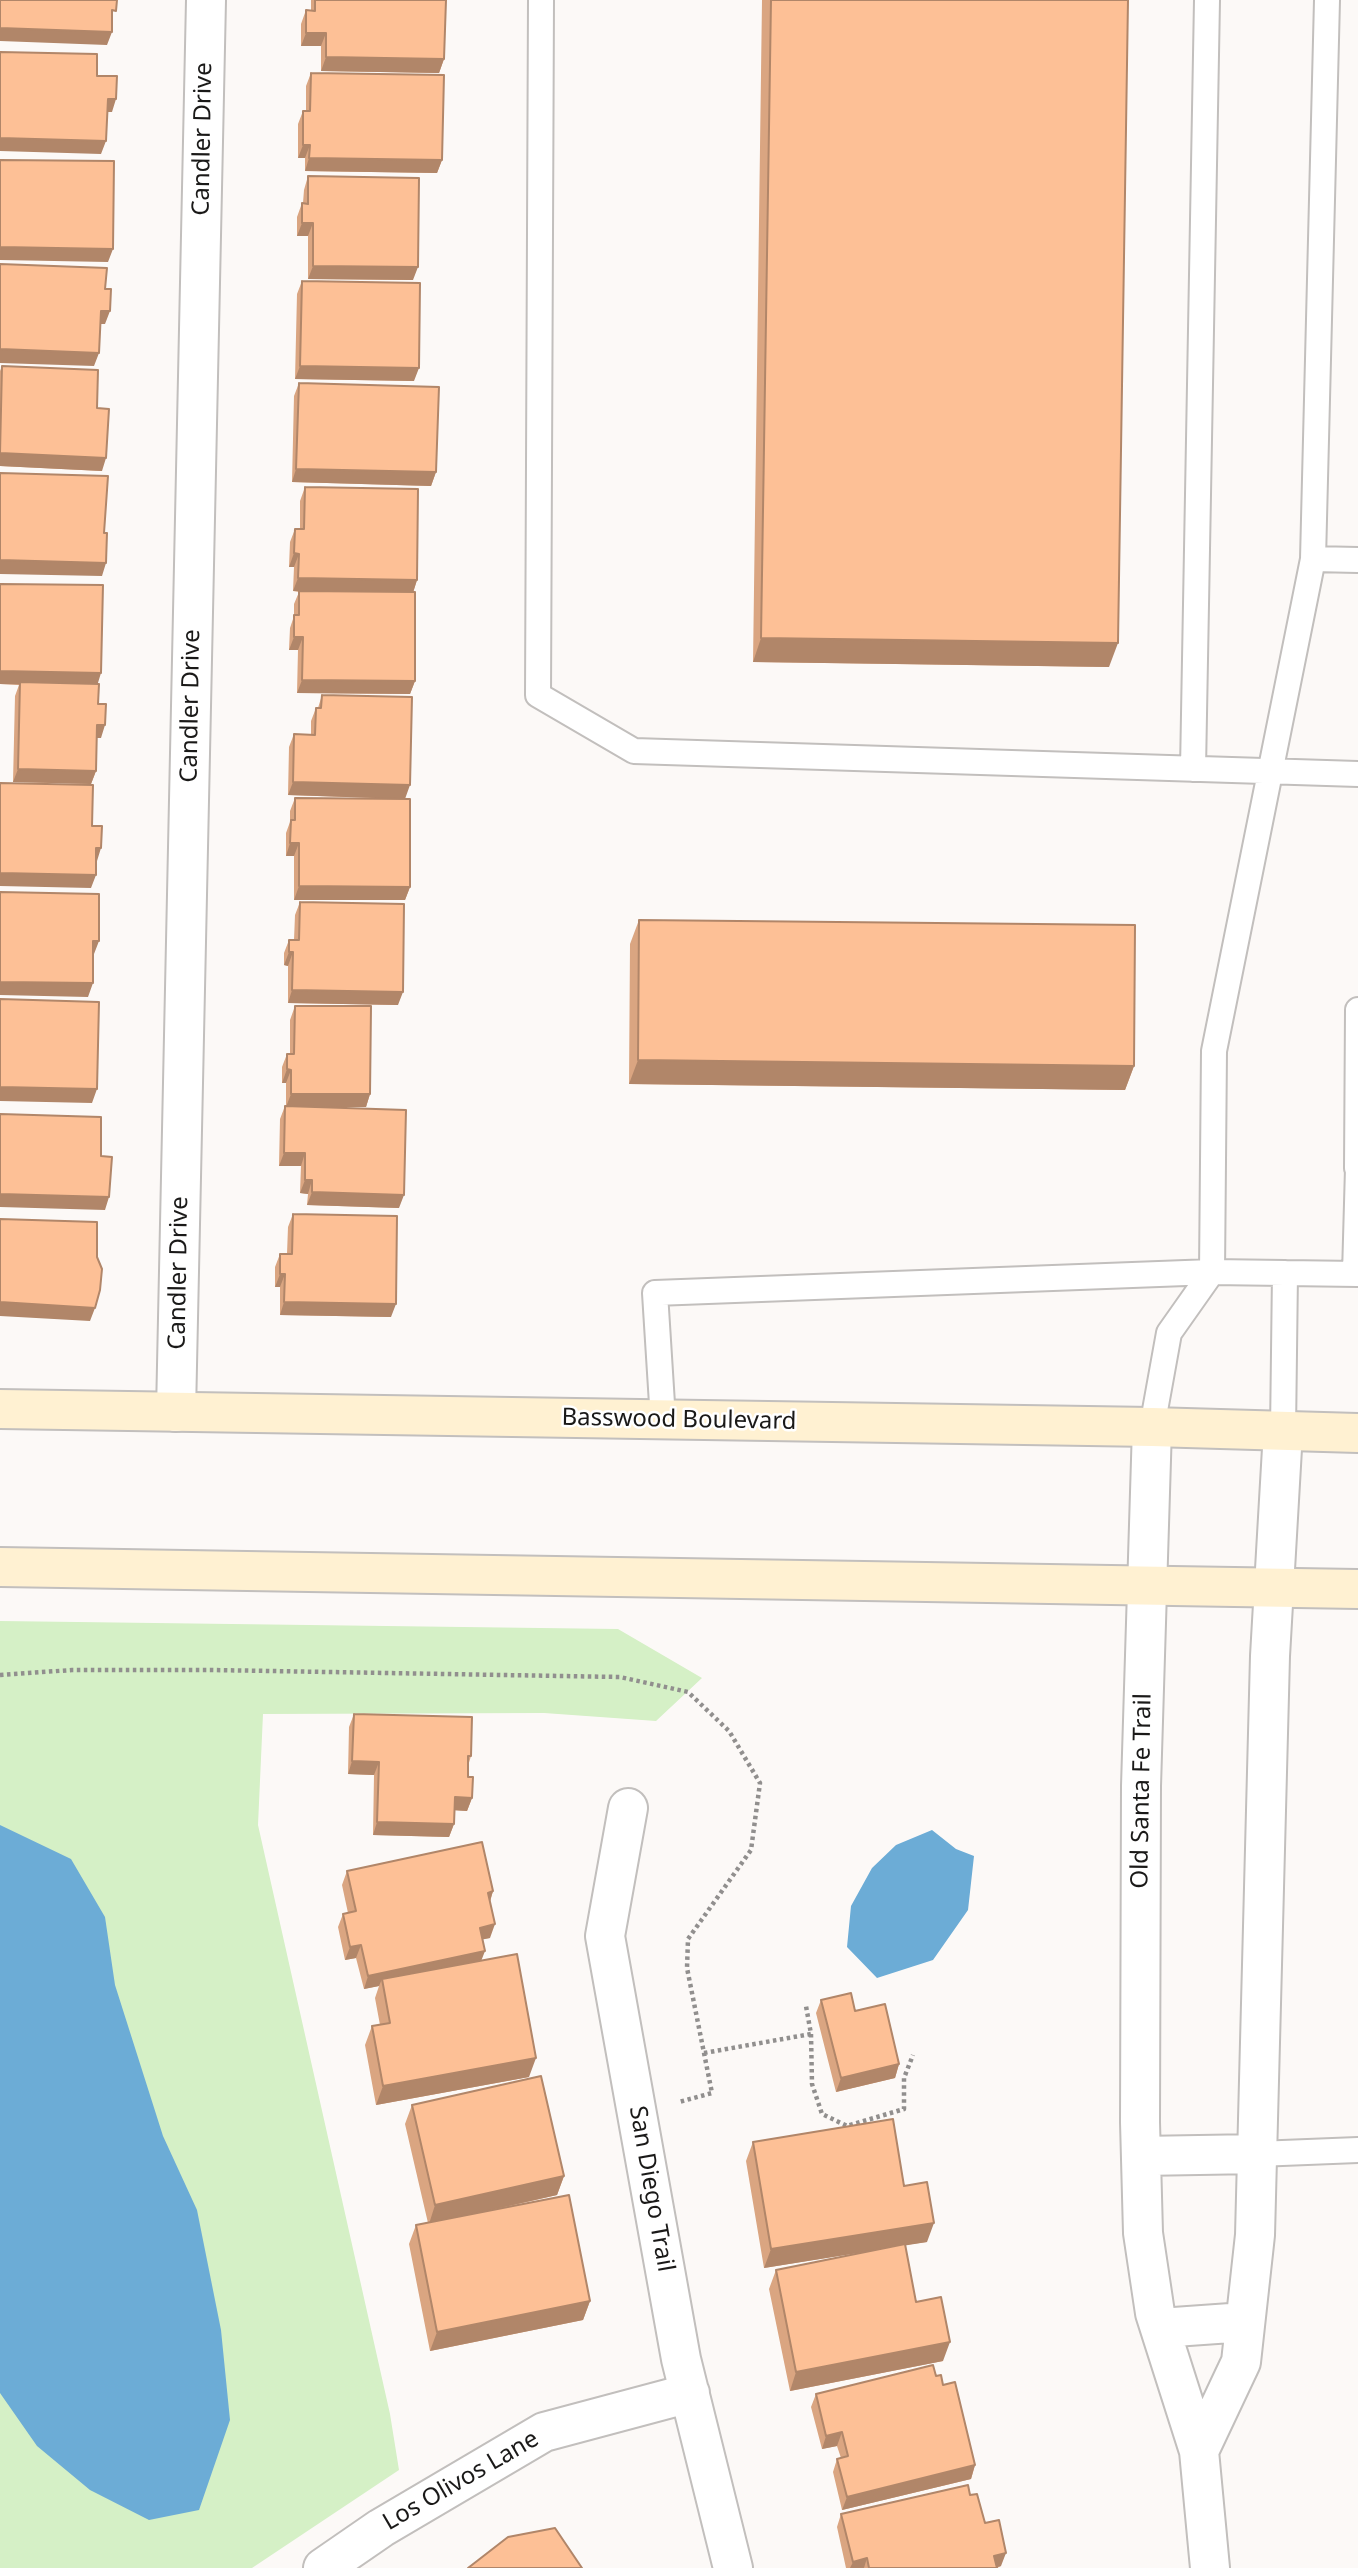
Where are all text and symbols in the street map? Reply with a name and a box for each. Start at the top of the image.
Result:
street label: Candler Drive [187,62,219,216]
street label: Candler Drive [175,629,207,783]
street label: Candler Drive [163,1196,195,1350]
street label: Basswood Boulevard [561,1404,797,1436]
street label: Old Santa Fe Trail [1126,1693,1158,1889]
street label: San Diego Trail [622,2104,680,2274]
street label: Los Olivos Lane [378,2425,544,2537]

